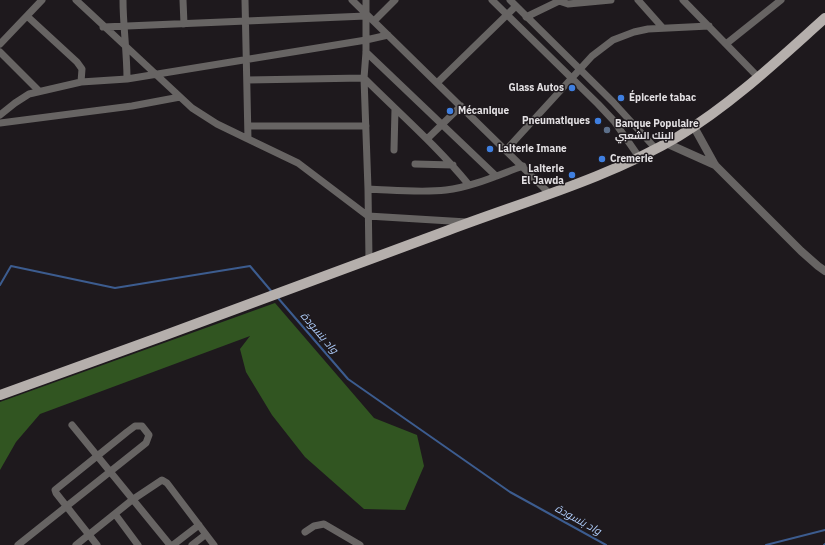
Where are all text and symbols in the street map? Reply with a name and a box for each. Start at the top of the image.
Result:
place label: Glass Autos [508,82,564,94]
marker: Glass Autos [567,83,577,93]
place label: Épicerie tabac [629,92,696,104]
marker: Épicerie tabac [616,93,626,103]
place label: Mécanique [458,105,509,117]
marker: Mécanique [445,106,455,116]
place label: Pneumatiques [522,115,590,127]
marker: Pneumatiques [593,116,603,126]
place label: Banque Populaire البنك الشعبي [615,118,699,142]
marker: Banque Populaire البنك الشعبي [602,125,612,135]
place label: Laiterie Imane [498,143,567,155]
marker: Laiterie Imane [485,144,495,154]
place label: Cremerie [610,153,653,165]
marker: Cremerie [597,154,607,164]
place label: Laiterie El Jawda [521,163,564,186]
marker: Laiterie El Jawda [567,170,577,180]
water label: واد بنسودة [297,310,341,356]
water label: واد بنسودة [553,502,603,538]

